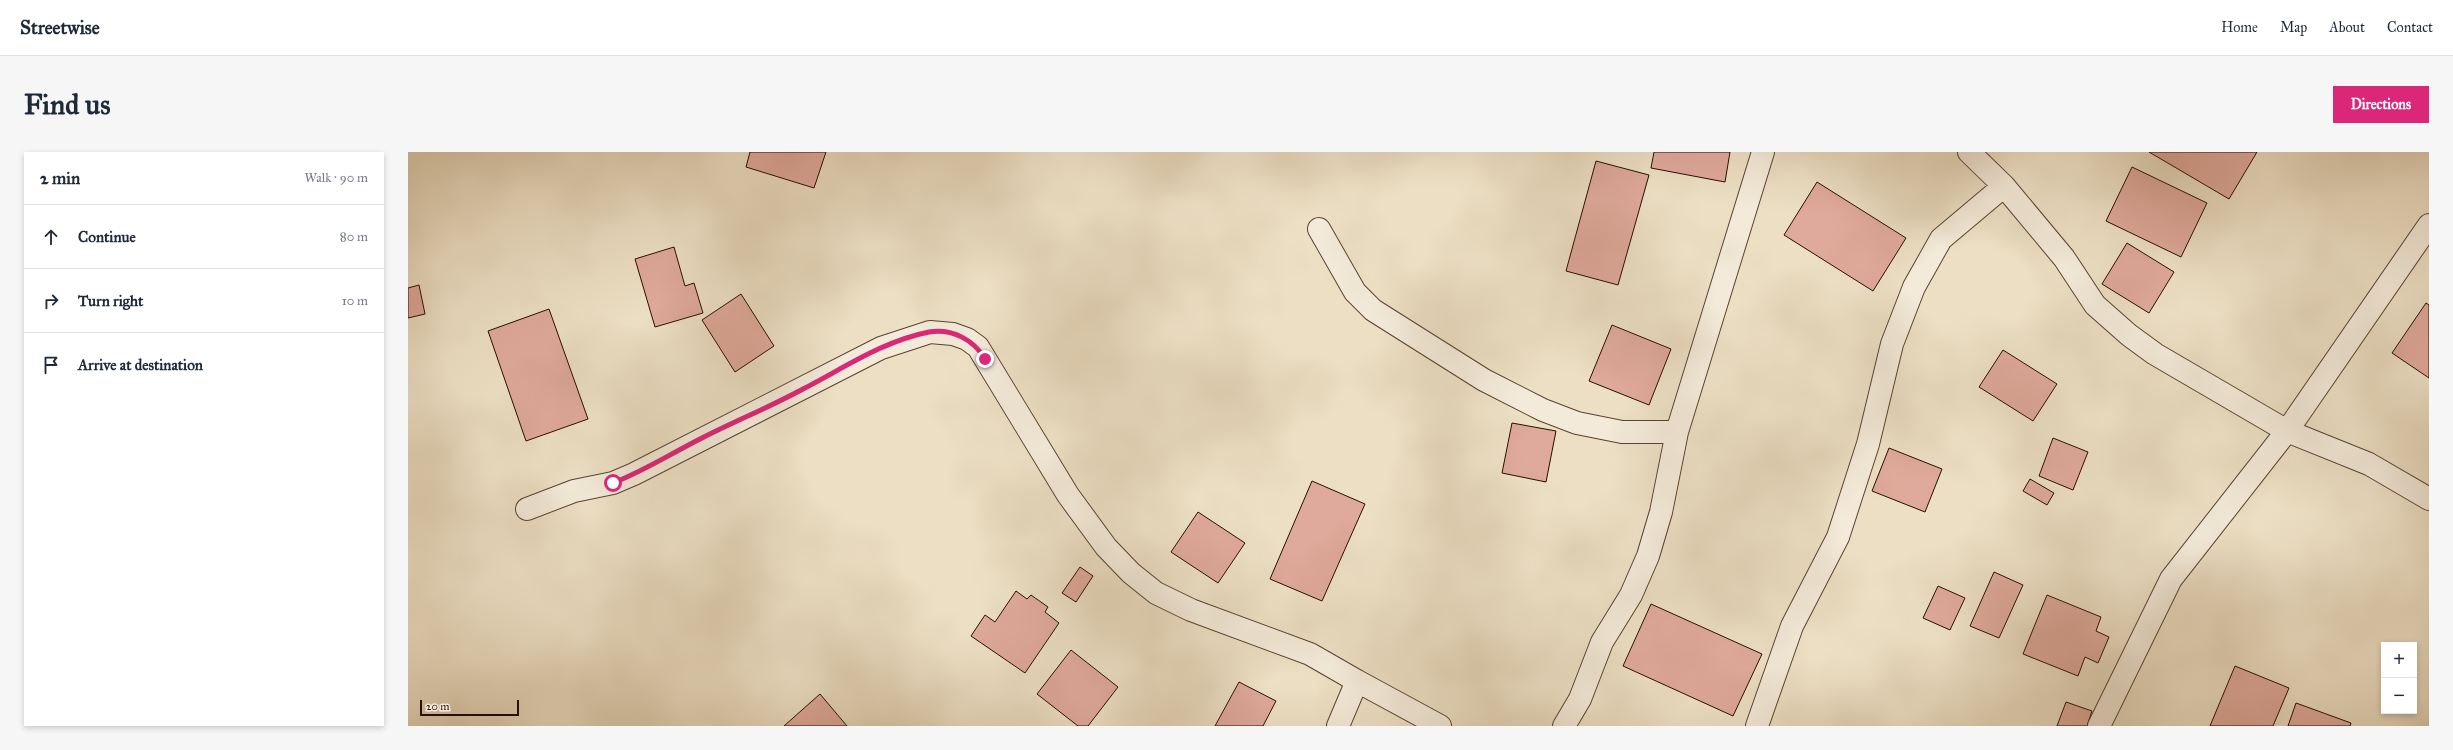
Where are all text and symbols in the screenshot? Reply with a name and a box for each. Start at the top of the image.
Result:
text: Streetwise [20,16,100,39]
text: Home [2221,19,2258,36]
text: Map [2280,19,2307,36]
text: About [2329,19,2365,36]
text: Contact [2387,19,2433,36]
button: Directions [2333,86,2429,123]
text: Find us [24,87,110,122]
text: 2 min [40,168,80,189]
text: Walk · 90 m [305,170,368,186]
icon: ahead [40,226,62,248]
text: Continue [78,228,136,246]
text: 80 m [340,229,368,245]
icon: right [40,290,62,312]
text: Turn right [78,292,143,310]
text: 10 m [342,293,368,309]
route end [976,350,994,368]
icon: arrive [40,354,62,376]
text: Arrive at destination [78,356,203,374]
route start [604,474,622,492]
map controls [2381,642,2417,714]
button: + [2381,642,2417,678]
button: − [2381,678,2417,714]
scale bar [420,698,519,717]
text: 20 m [426,700,449,713]

